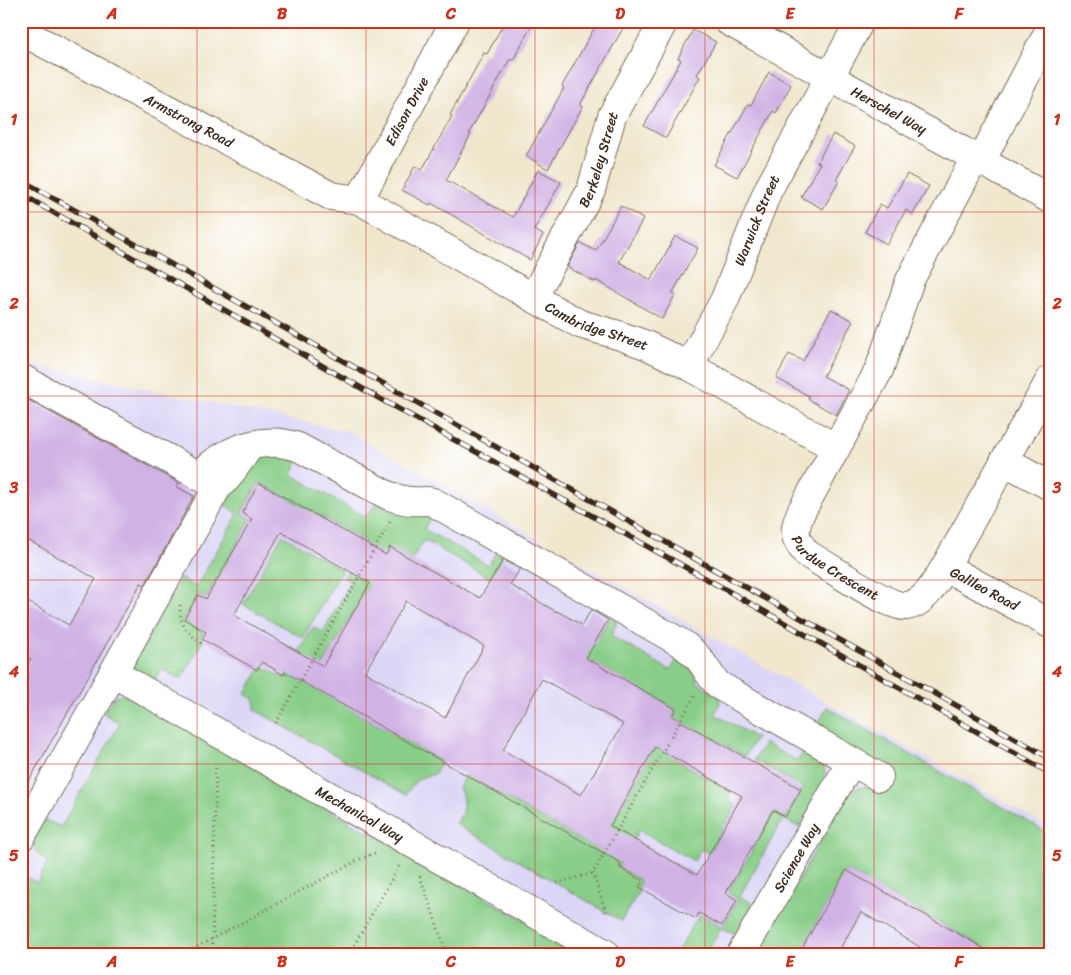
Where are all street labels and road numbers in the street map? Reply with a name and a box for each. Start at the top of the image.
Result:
street label: Edison Drive [378,72,436,150]
street label: Herschel Way [846,79,932,142]
street label: Armstrong Road [138,86,239,156]
street label: Berkeley Street [572,107,625,212]
street label: Warwick Street [727,170,787,270]
street label: Cambridge Street [540,295,651,358]
street label: Purdue Crescent [784,531,883,608]
street label: Galileo Road [945,560,1025,619]
street label: Mechanical Way [311,779,409,850]
street label: Science Way [767,818,827,898]

